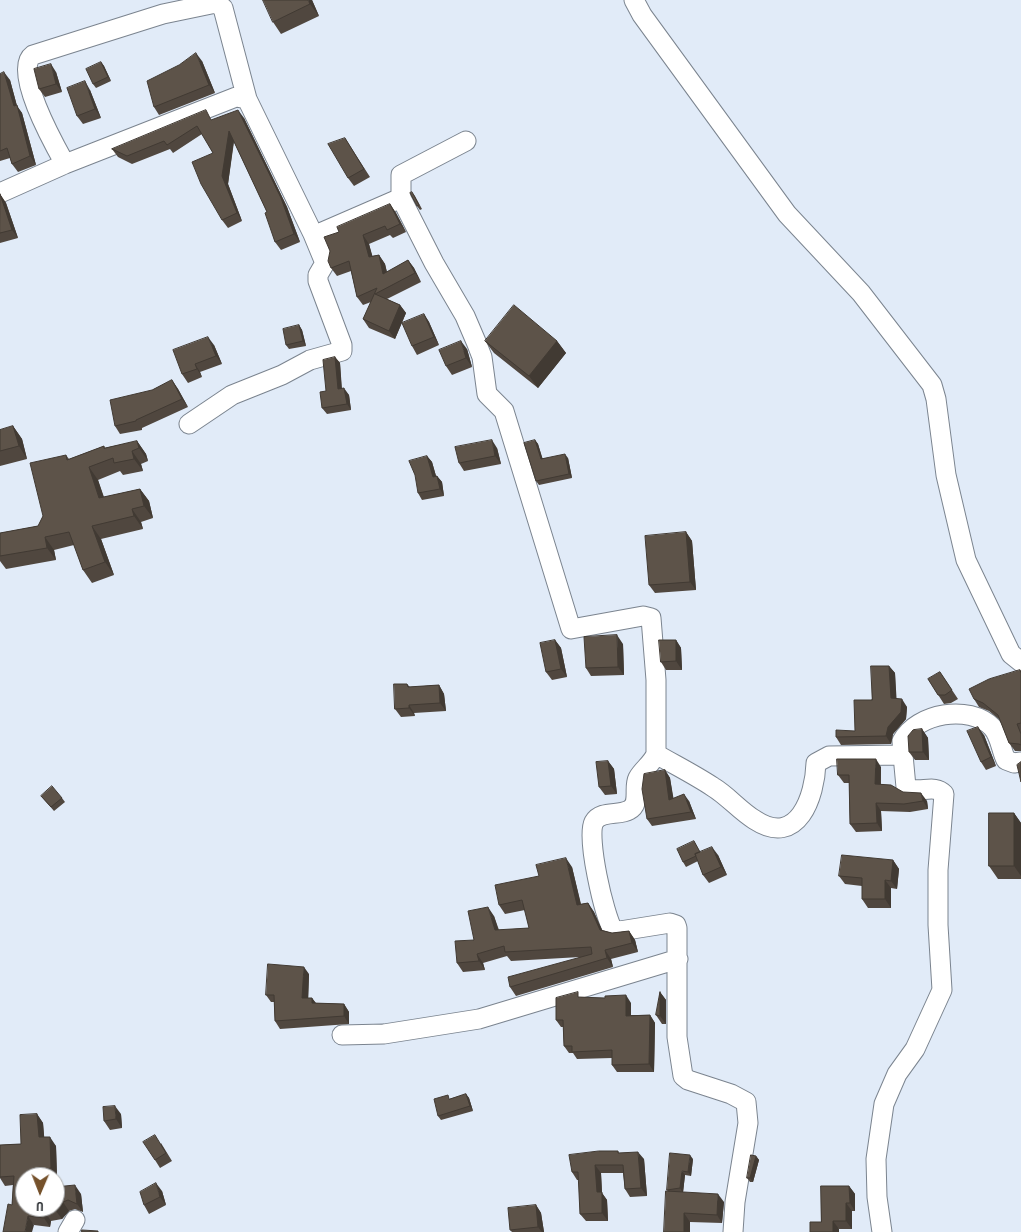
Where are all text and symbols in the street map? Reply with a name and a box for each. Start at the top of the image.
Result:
north arrow [15,1167,65,1217]
text: U [36,1198,44,1215]

